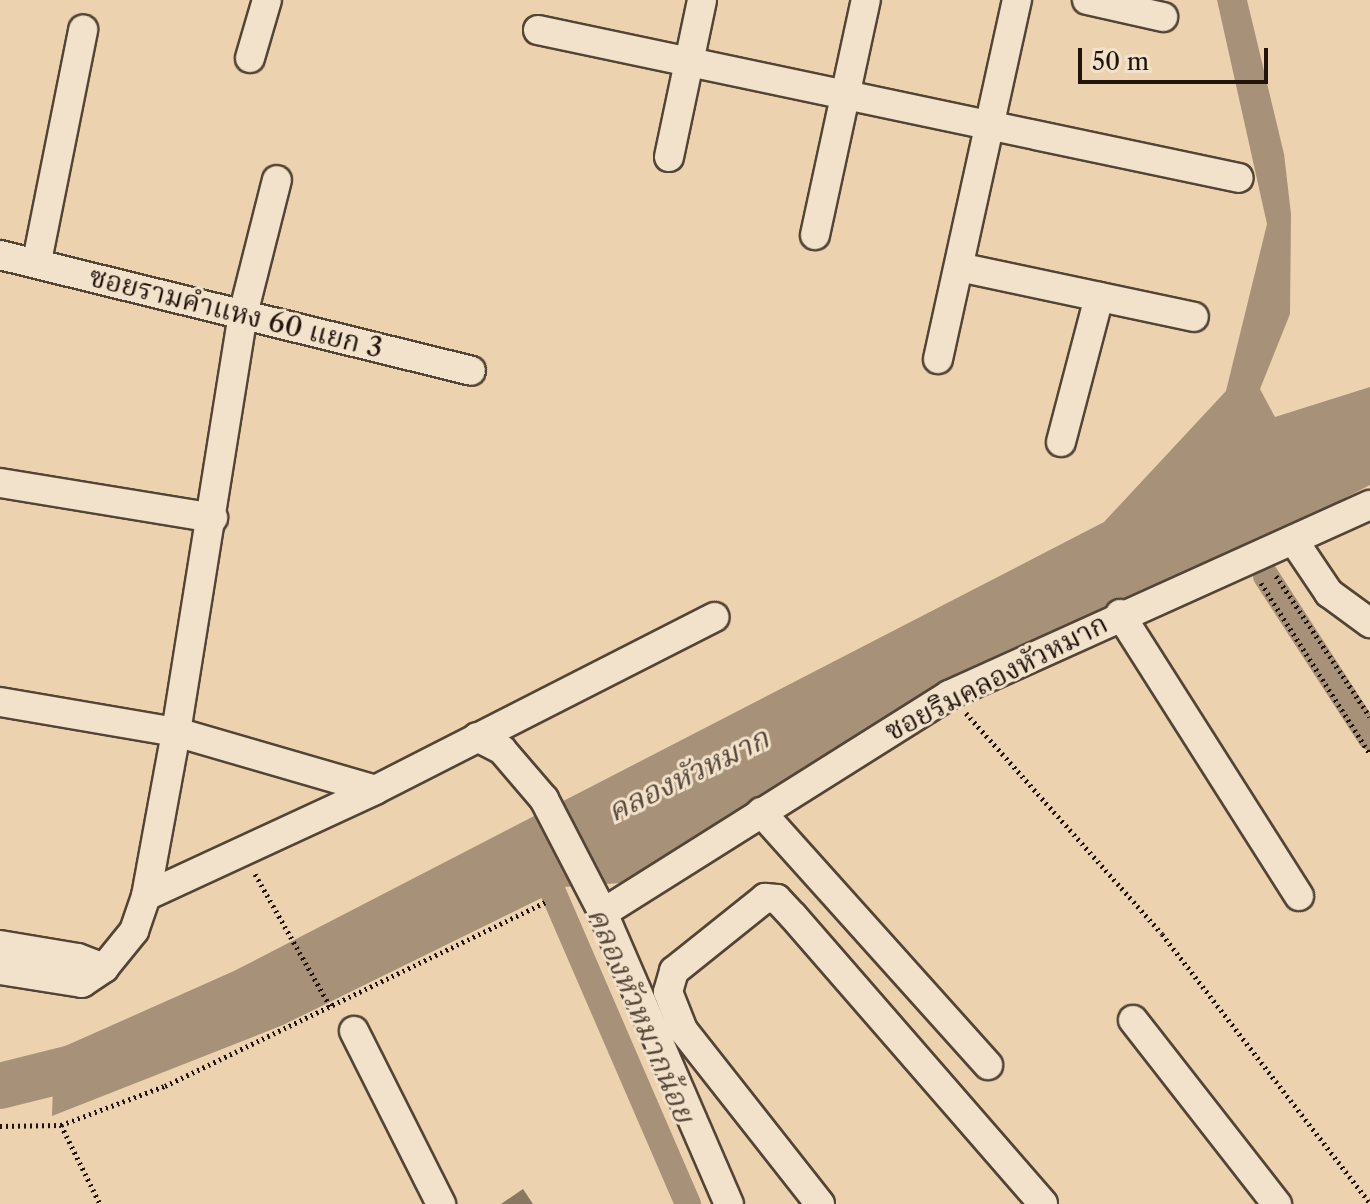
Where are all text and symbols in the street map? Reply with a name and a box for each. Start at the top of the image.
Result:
scale bar [1082,32,1272,82]
text: 50 m [1092,47,1149,76]
street label: ซอยรามคำแหง 60 แยก 3 [86,259,386,365]
street label: ซอยริมคลองหัวหมาก [879,606,1113,748]
water label: คลองหัวหมาก [601,720,775,830]
water label: คลองหัวหมากน้อย [579,902,703,1128]

